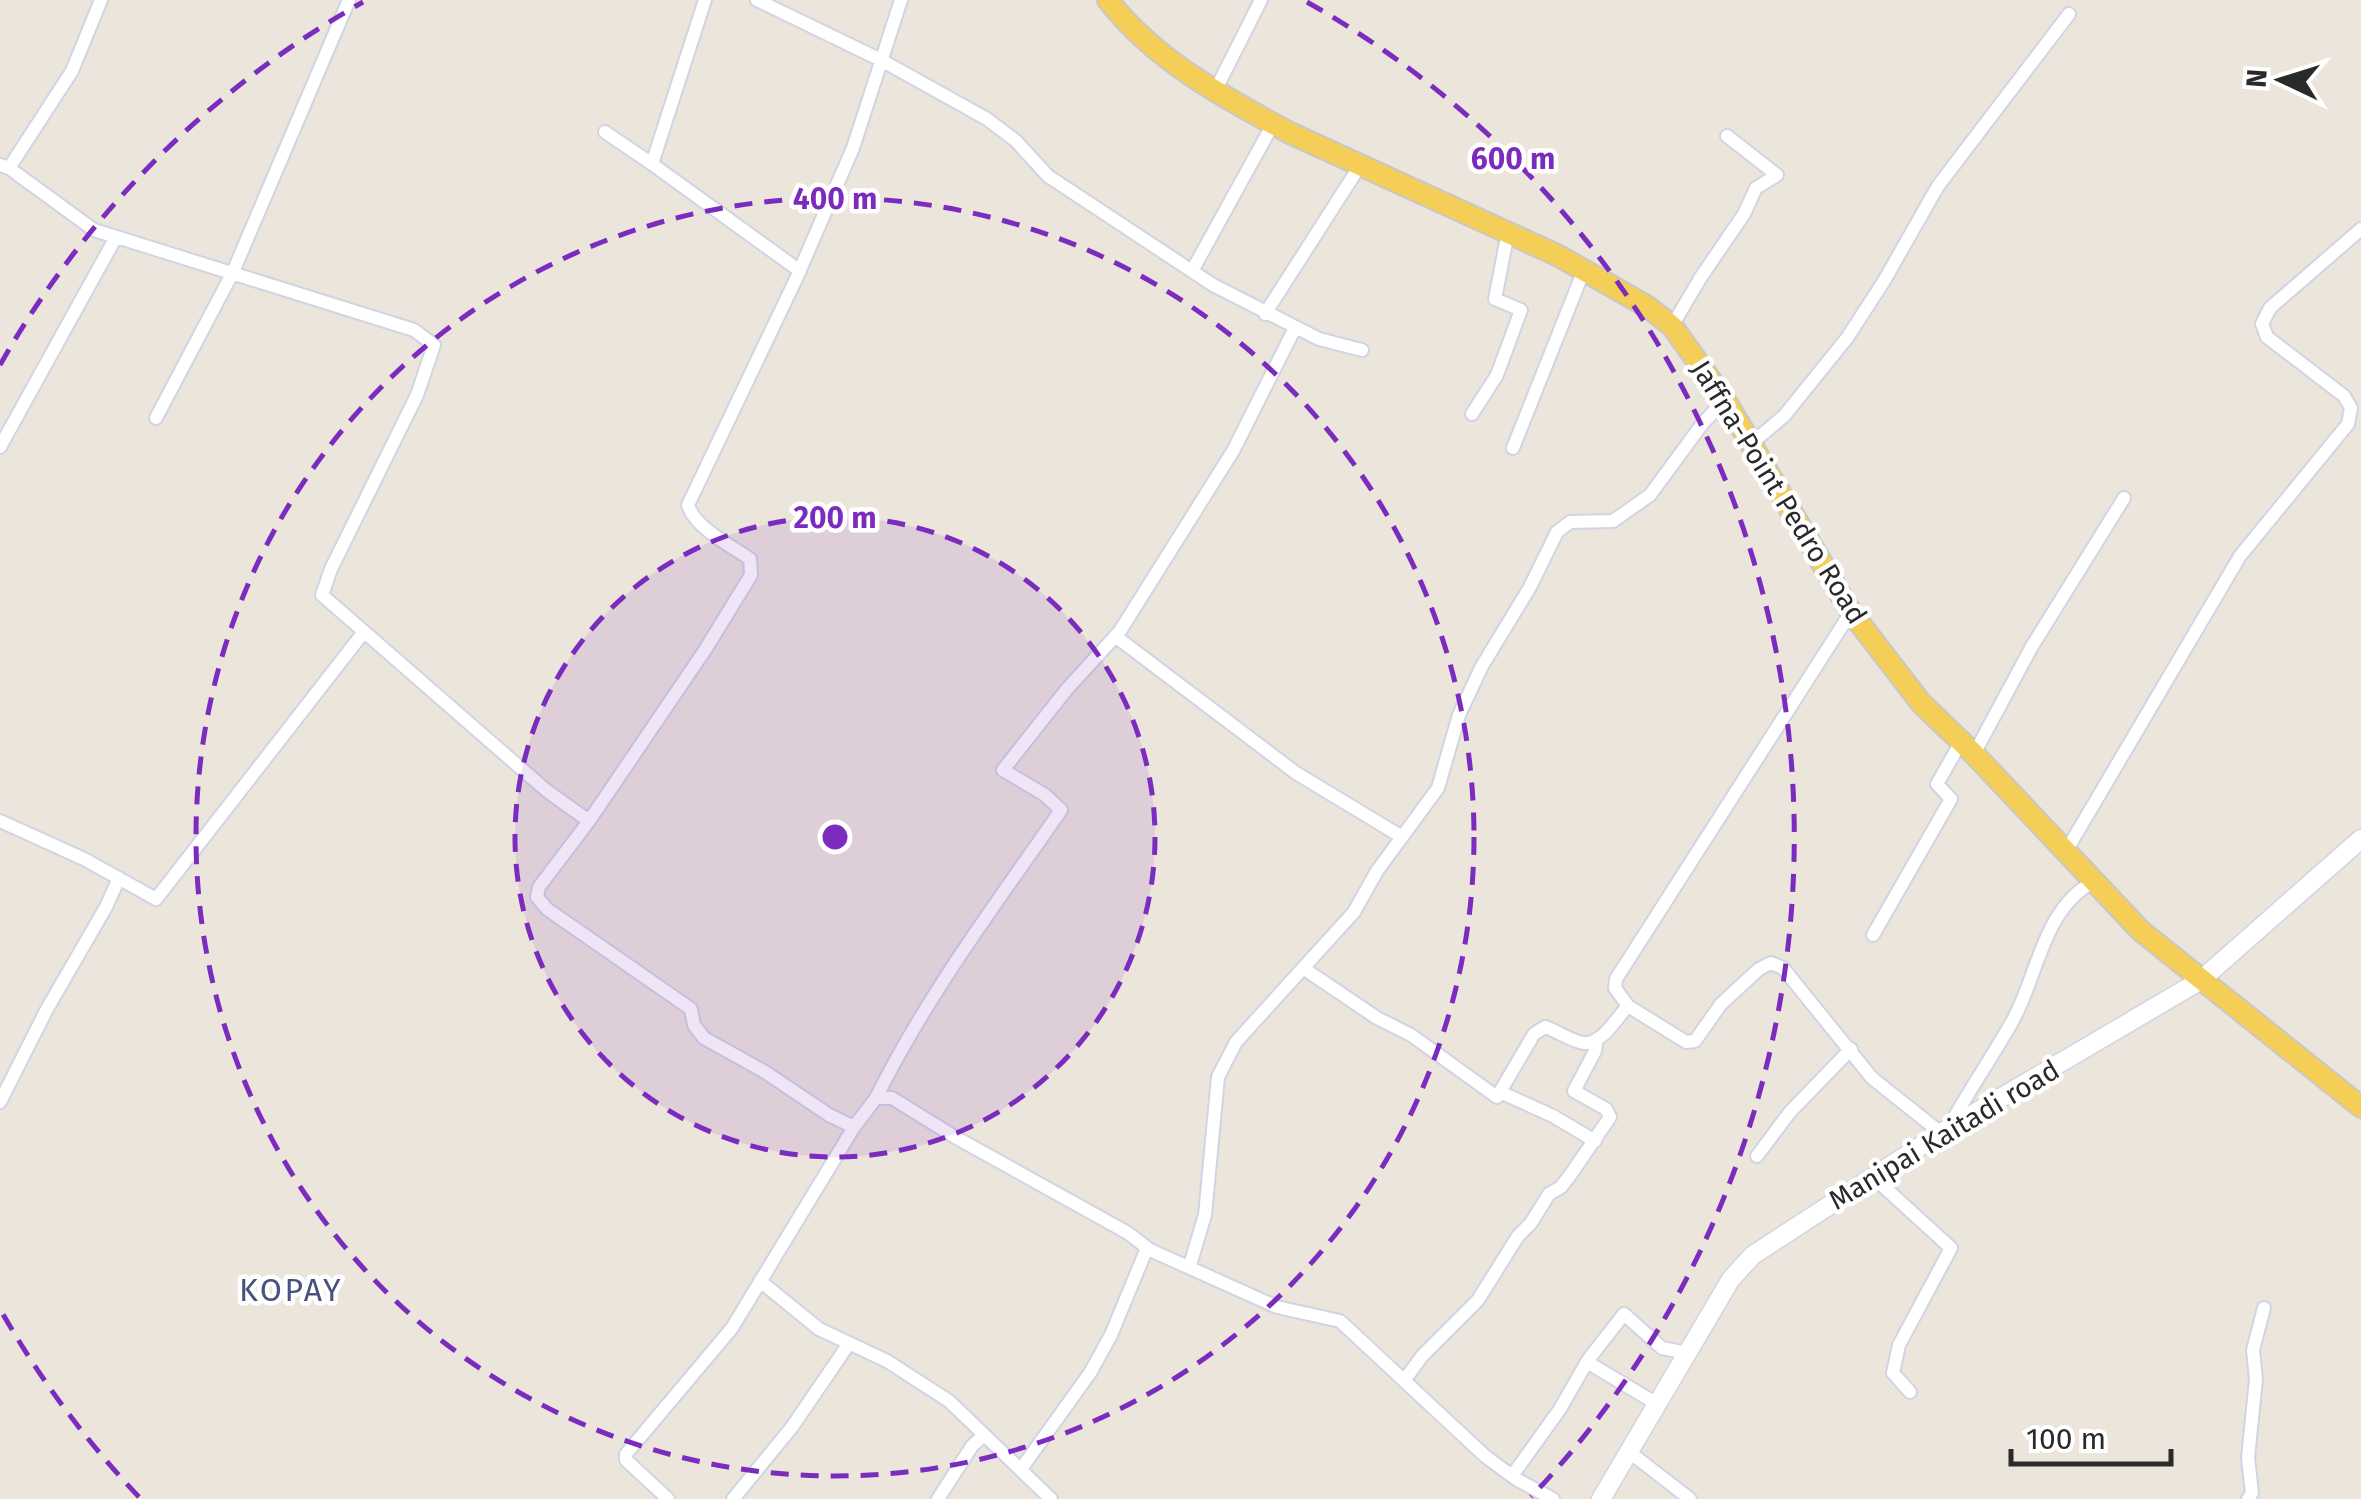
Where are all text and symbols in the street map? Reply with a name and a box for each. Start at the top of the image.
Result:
north arrow [2231,30,2331,130]
text: N [2239,68,2274,89]
text: 600 m [1471,141,1555,177]
text: 400 m [793,181,877,217]
street label: Jaffna-Point Pedro Road [1684,354,1874,630]
text: 200 m [793,500,877,536]
centre of rings [817,819,853,855]
street label: Manipai Kaitadi road [1823,1053,2065,1217]
district label: KOPAY [239,1271,343,1309]
scale bar [2011,1404,2171,1466]
text: 100 m [2026,1421,2106,1457]

